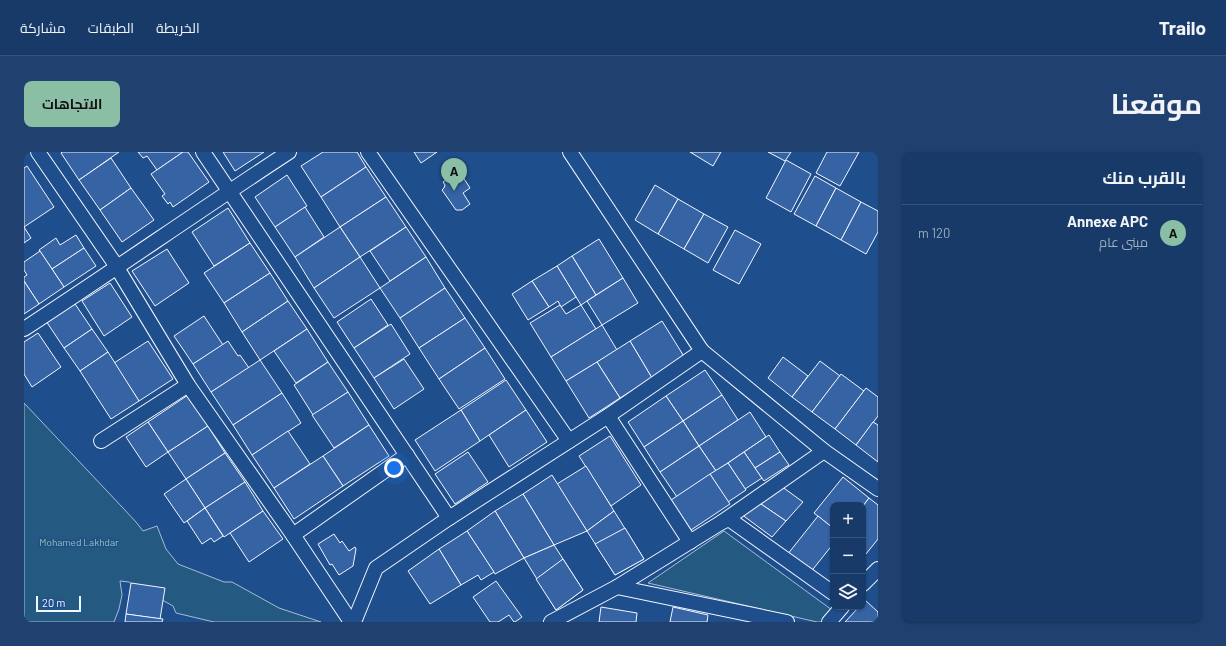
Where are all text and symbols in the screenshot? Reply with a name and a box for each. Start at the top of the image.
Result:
text: Trailo [1159,16,1206,39]
text: مشاركة [20,19,66,36]
text: الطبقات [88,19,134,36]
text: الخريطة [156,19,200,36]
button: الاتجاهات [24,81,120,127]
text: موقعنا [1111,86,1202,120]
pin: A [441,158,467,191]
text: بالقرب منك [1102,167,1186,187]
text: Annexe APC [1067,212,1148,230]
text: 120 m [918,225,950,241]
text: A [1169,225,1177,241]
text: مبنى عام [1099,234,1148,250]
your location [384,458,404,478]
map controls [830,502,866,610]
button: + [830,502,866,538]
park label: Mohamed Lakhdar [39,536,119,548]
button: − [830,538,866,574]
button: layers [830,574,866,610]
scale bar [36,594,81,613]
text: 20 m [42,596,65,609]

